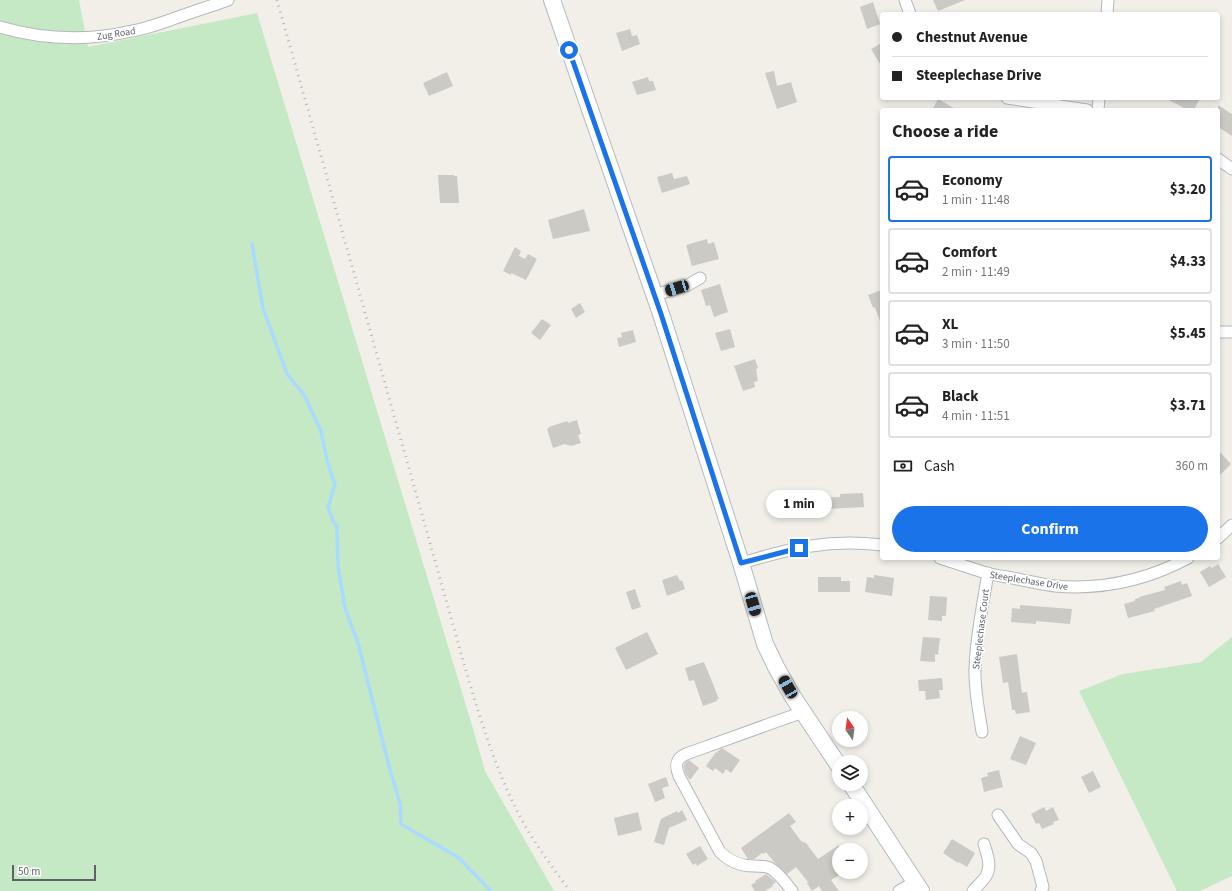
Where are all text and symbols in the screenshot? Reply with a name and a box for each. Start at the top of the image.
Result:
street label: Zug Road [96,24,137,44]
text: Chestnut Avenue [916,27,1028,48]
route start [560,41,578,59]
text: Steeplechase Drive [916,65,1042,86]
text: Choose a ride [892,119,998,144]
text: Economy [942,170,1003,191]
icon: car [894,171,930,207]
text: $3.20 [1170,179,1206,200]
text: 1 min · 11:48 [942,191,1010,209]
text: Comfort [942,242,997,263]
icon: car [894,243,930,279]
text: $4.33 [1170,251,1206,272]
text: 2 min · 11:49 [942,263,1010,281]
car [664,279,690,297]
text: XL [942,314,958,335]
icon: car [894,315,930,351]
text: $5.45 [1170,323,1206,344]
text: 3 min · 11:50 [942,335,1010,353]
text: Black [942,386,979,407]
icon: car [894,387,930,423]
text: $3.71 [1170,395,1206,416]
text: 4 min · 11:51 [942,407,1010,425]
icon: cash [892,455,914,477]
text: Cash [924,456,955,477]
text: 360 m [1175,457,1208,475]
callout: 1 min [766,490,832,518]
text: 1 min [783,495,815,513]
button: Confirm [892,506,1208,552]
route end [790,539,808,557]
street label: Steeplechase Drive [989,568,1069,594]
street label: Steeplechase Court [969,587,993,670]
car [744,591,762,617]
car [777,674,799,700]
north arrow [832,711,868,747]
map controls [832,711,868,879]
button: layers [832,755,868,791]
button: + [832,799,868,835]
button: − [832,843,868,879]
scale bar [12,863,96,882]
text: 50 m [18,864,40,879]

